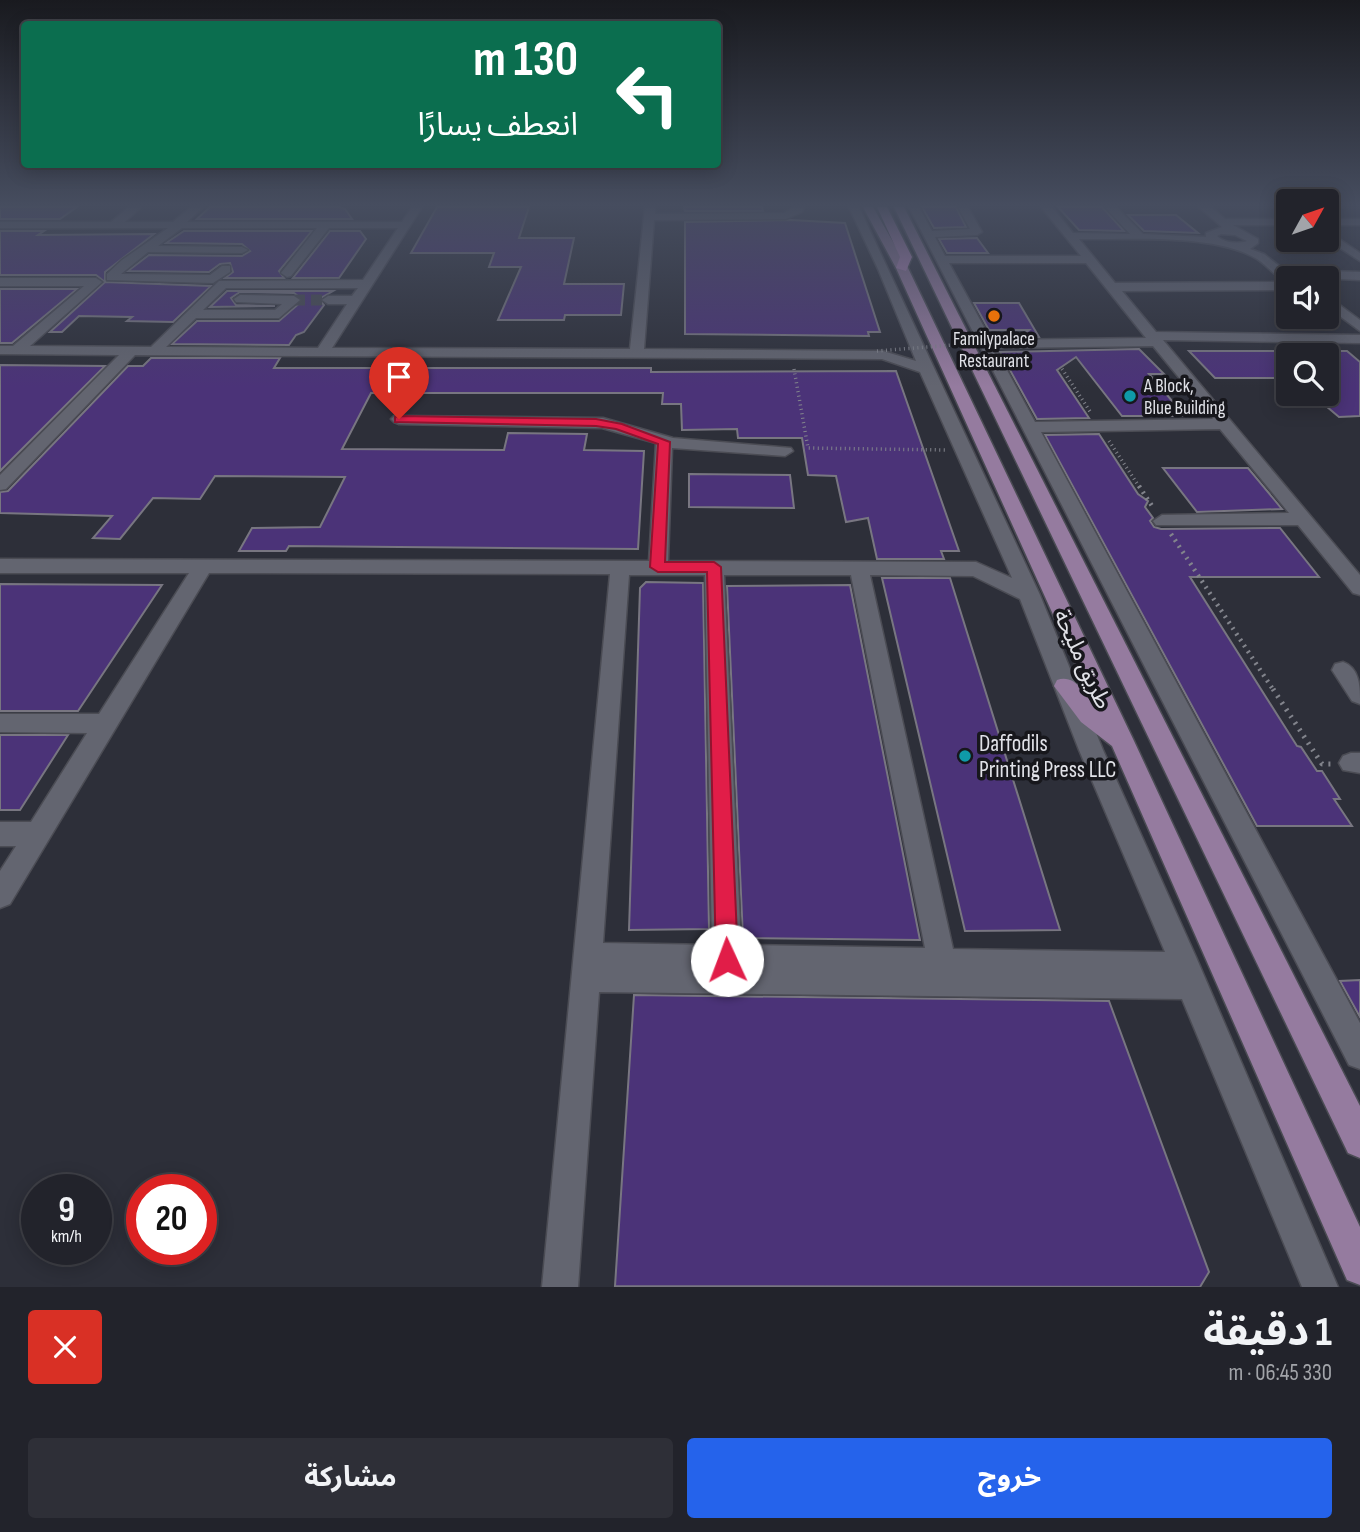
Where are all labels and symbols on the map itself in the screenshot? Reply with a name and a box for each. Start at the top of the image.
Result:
north arrow [1276,189,1339,252]
marker: Familypalace Restaurant [986,308,1002,324]
place label: Familypalace Restaurant [953,328,1035,373]
pin [369,347,429,419]
place label: A Block, Blue Building [1143,375,1226,420]
marker: A Block, Blue Building [1122,388,1138,404]
street label: طريق مليحة [1047,605,1117,714]
place label: Daffodils Printing Press LLC [979,730,1116,784]
marker: Daffodils Printing Press LLC [957,748,973,764]
position arrow [690,923,764,997]
speed limit sign: 20 [126,1174,217,1265]

